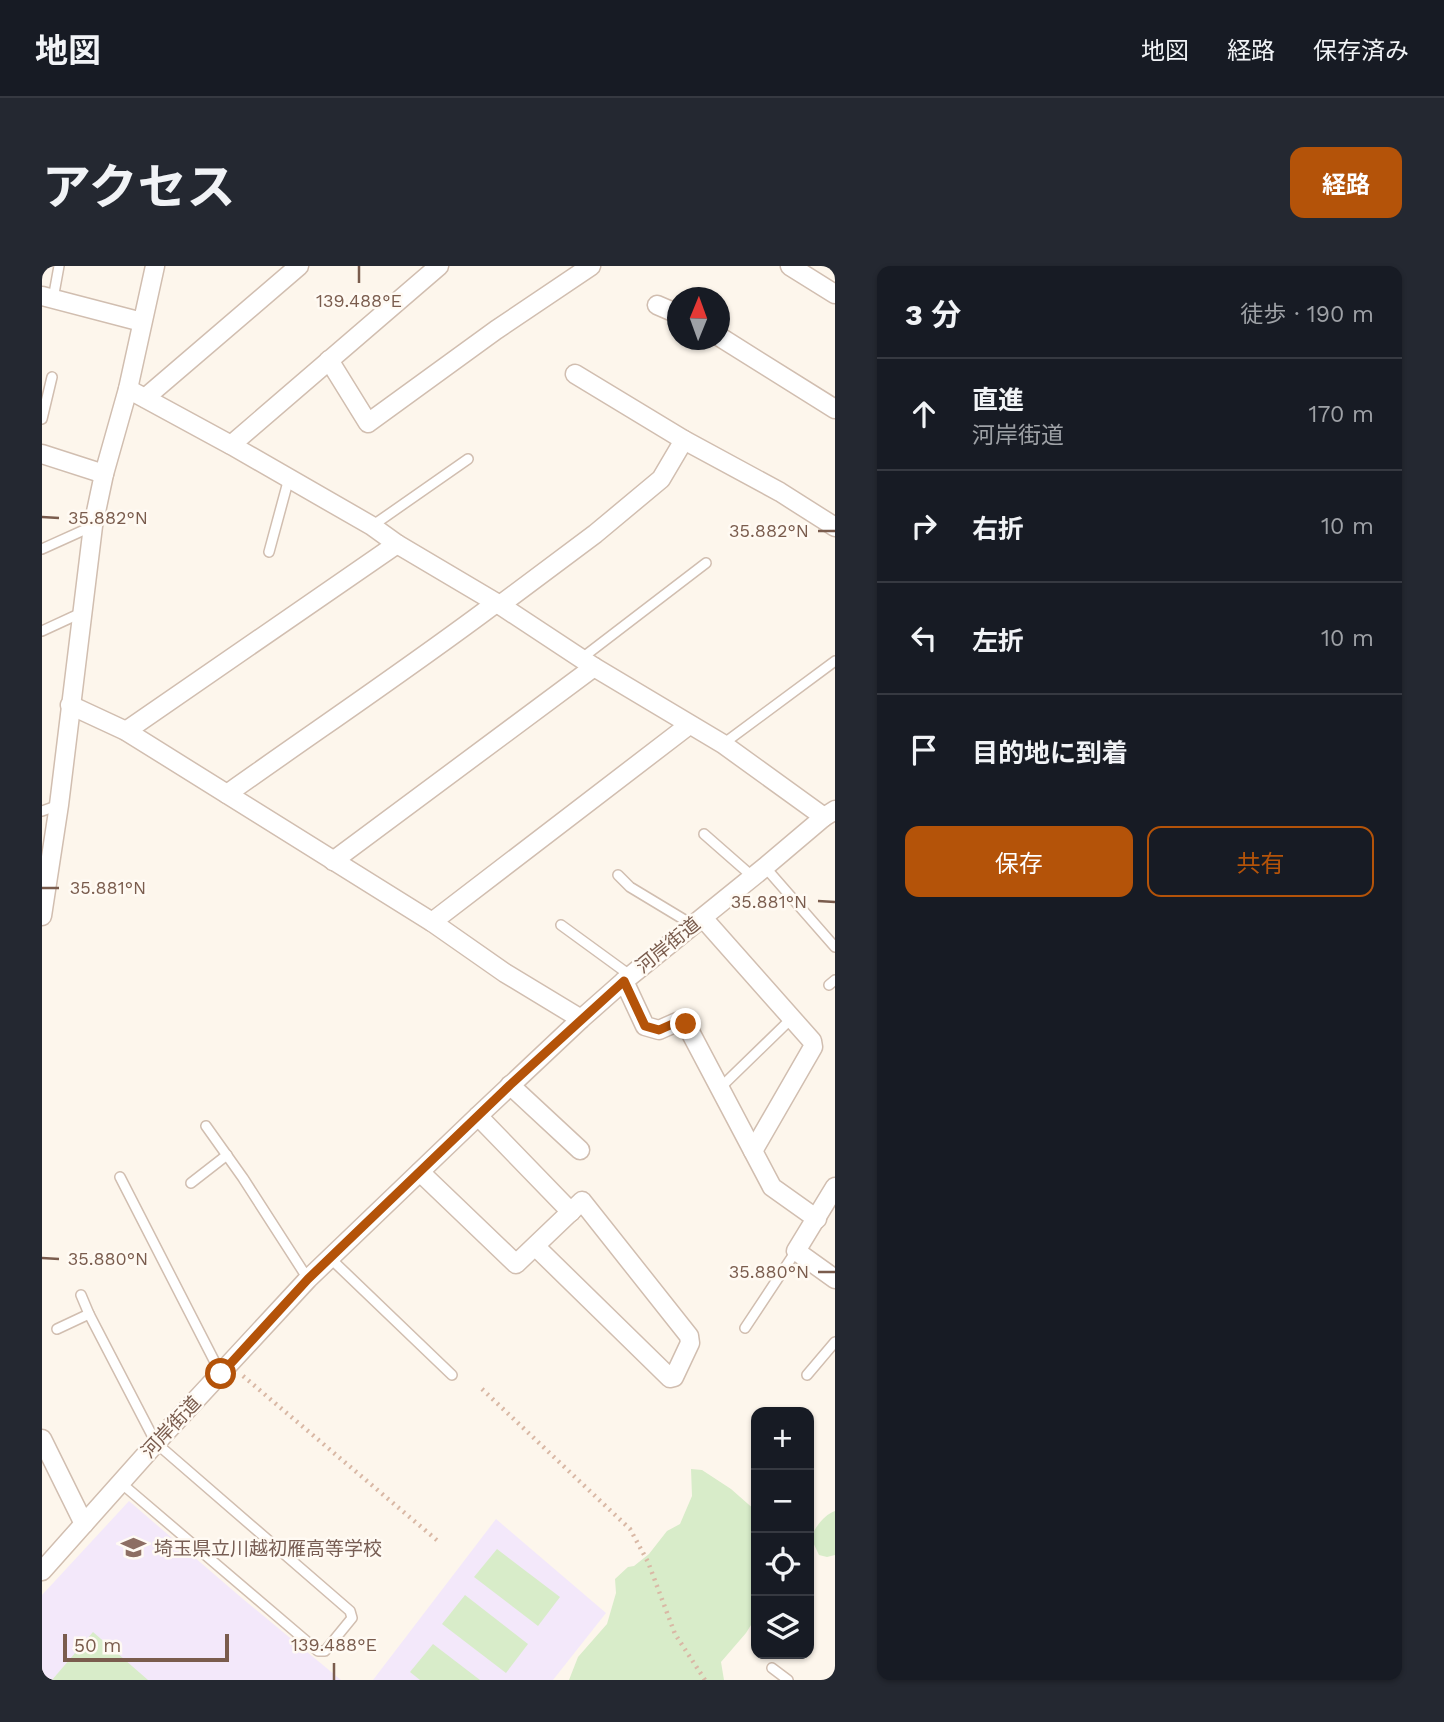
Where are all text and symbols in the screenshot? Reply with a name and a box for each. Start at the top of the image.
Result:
text: 地図 [35,31,101,70]
text: 地図 [1141,37,1189,65]
text: 経路 [1227,37,1275,65]
text: 保存済み [1313,37,1409,65]
button: 経路 [1290,147,1402,218]
text: アクセス [42,158,236,216]
north arrow [667,287,730,350]
text: 139.488°E [316,290,402,311]
text: 3 分 [905,297,961,332]
text: 徒歩 · 190 m [1240,301,1374,328]
text: 直進 [972,385,1024,415]
icon: ahead [905,395,943,433]
text: 170 m [1309,401,1374,428]
text: 河岸街道 [972,422,1064,449]
text: 35.882°N [68,507,148,528]
icon: right [905,507,943,545]
text: 10 m [1321,513,1374,540]
text: 右折 [972,514,1024,544]
text: 35.882°N [729,520,809,541]
icon: left [905,619,943,657]
text: 10 m [1321,625,1374,652]
text: 左折 [972,626,1024,656]
icon: arrive [905,731,943,769]
text: 目的地に到着 [972,738,1128,768]
button: 保存 [905,826,1133,897]
button: 共有 [1147,826,1374,897]
text: 35.881°N [70,877,146,898]
text: 35.881°N [731,891,807,912]
street label: 河岸街道 [631,912,705,978]
route end [670,1008,701,1039]
text: 35.880°N [68,1248,148,1269]
text: 35.880°N [729,1261,809,1282]
route start [205,1358,236,1389]
street label: 河岸街道 [137,1391,205,1463]
map controls [751,1407,814,1659]
button: + [751,1407,814,1470]
button: − [751,1470,814,1533]
button: locate [751,1533,814,1596]
school or university icon: 埼玉県立川越初雁高等学校 [120,1534,148,1562]
place label: 埼玉県立川越初雁高等学校 [154,1537,382,1560]
button: layers [751,1596,814,1659]
scale bar [63,1631,229,1663]
text: 50 m [74,1634,121,1657]
text: 139.488°E [291,1634,377,1655]

